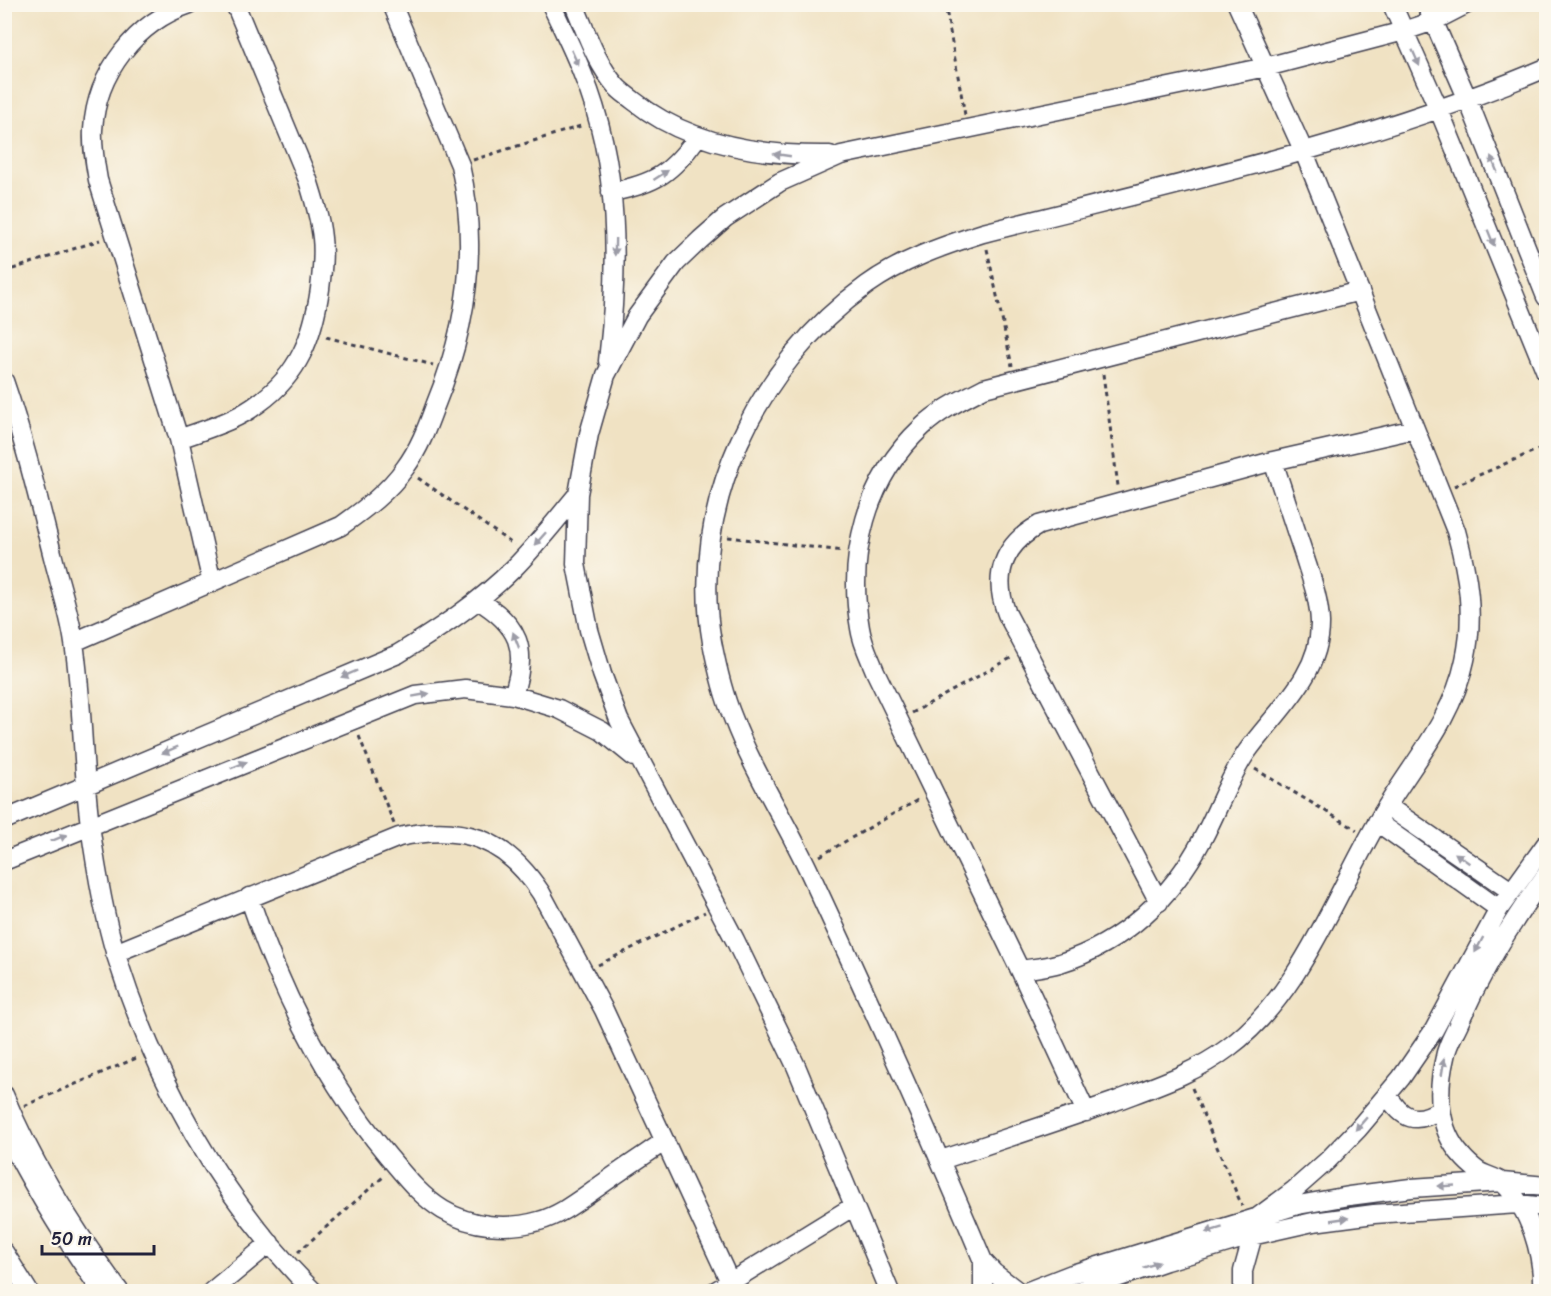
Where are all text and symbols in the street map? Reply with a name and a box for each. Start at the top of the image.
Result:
one-way arrow [571,49,580,66]
one-way arrow [1412,49,1421,67]
one-way arrow [773,150,792,159]
one-way arrow [1489,155,1499,173]
one-way arrow [653,169,669,180]
one-way arrow [1487,229,1496,247]
one-way arrow [610,238,620,257]
one-way arrow [533,531,547,546]
one-way arrow [511,631,520,649]
one-way arrow [340,670,358,679]
one-way arrow [412,690,431,699]
one-way arrow [161,746,178,755]
one-way arrow [231,760,249,770]
one-way arrow [50,833,68,843]
one-way arrow [1455,852,1471,864]
one-way arrow [1475,936,1484,953]
one-way arrow [1439,1058,1448,1077]
one-way arrow [1355,1116,1368,1131]
one-way arrow [1437,1182,1456,1191]
one-way arrow [1331,1214,1350,1223]
scale bar [42,1218,154,1256]
text: 50 m [51,1223,92,1255]
one-way arrow [1205,1226,1223,1235]
one-way arrow [1143,1260,1161,1270]

